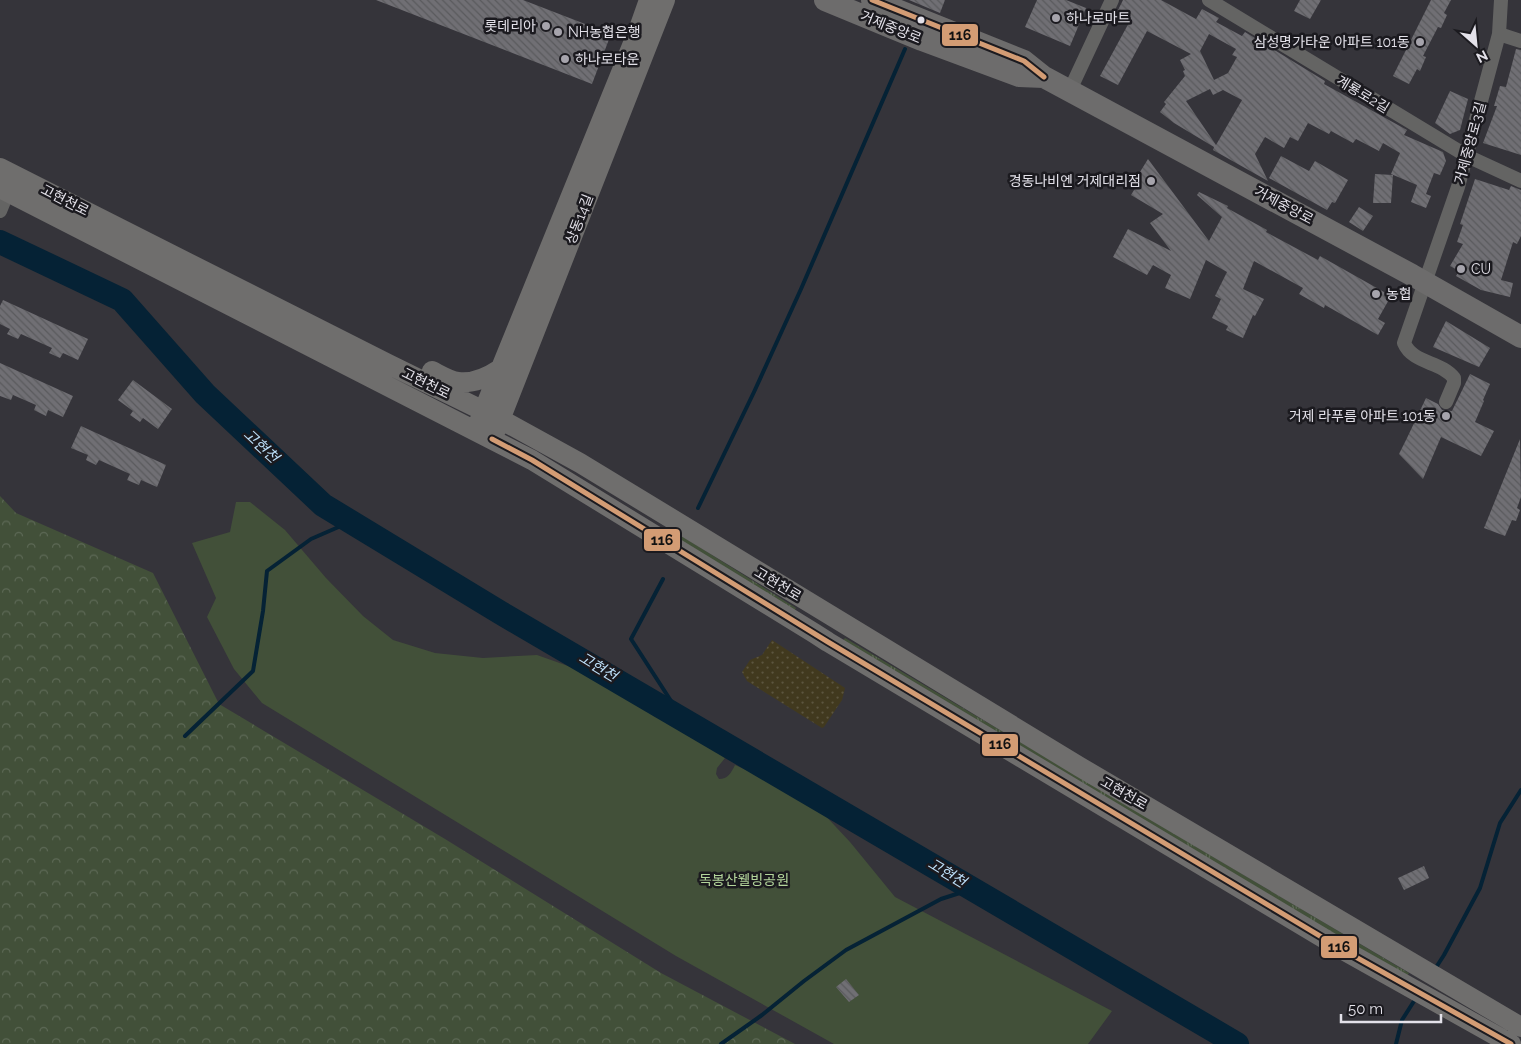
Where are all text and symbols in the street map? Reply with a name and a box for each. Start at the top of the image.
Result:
street label: 거제중앙로 [858,8,924,47]
place label: 하나로마트 [1066,10,1131,26]
marker: 하나로마트 [1050,12,1062,24]
unlabelled marker [916,15,926,25]
place label: 롯데리아 [484,18,536,34]
marker: 롯데리아 [540,20,552,32]
north arrow [1451,20,1501,70]
line badge: 116 [941,23,979,47]
place label: NH농협은행 [568,24,641,40]
marker: NH농협은행 [552,26,564,38]
text: 116 [949,27,971,43]
place label: 삼성명가타운 아파트 101동 [1254,34,1410,50]
marker: 삼성명가타운 아파트 101동 [1414,36,1426,48]
text: N [1474,47,1490,66]
place label: 하나로타운 [575,51,640,67]
marker: 하나로타운 [559,53,571,65]
street label: 계룡로2길 [1334,72,1392,116]
street label: 거제중앙로3길 [1451,100,1489,186]
place label: 경동나비엔 거제대리점 [1009,173,1141,189]
marker: 경동나비엔 거제대리점 [1145,175,1157,187]
street label: 고현천로 [38,181,92,219]
street label: 거제중앙로 [1252,183,1316,227]
street label: 상동14길 [562,192,596,246]
place label: CU [1471,261,1491,277]
marker: CU [1455,263,1467,275]
place label: 농협 [1386,286,1412,302]
marker: 농협 [1370,288,1382,300]
street label: 고현천로 [399,365,453,402]
place label: 거제 라푸름 아파트 101동 [1289,408,1436,424]
marker: 거제 라푸름 아파트 101동 [1440,410,1452,422]
water label: 고현천 [240,425,284,468]
line badge: 116 [643,528,681,552]
text: 116 [651,532,673,548]
street label: 고현천로 [752,564,804,604]
water label: 고현천 [576,649,622,687]
line badge: 116 [981,733,1019,757]
text: 116 [989,736,1011,752]
street label: 고현천로 [1098,773,1150,813]
water label: 고현천 [925,855,971,893]
park label: 독봉산웰빙공원 [699,872,789,888]
line badge: 116 [1320,935,1358,959]
text: 116 [1328,939,1350,955]
scale bar [1341,992,1441,1024]
text: 50 m [1348,1000,1383,1018]

